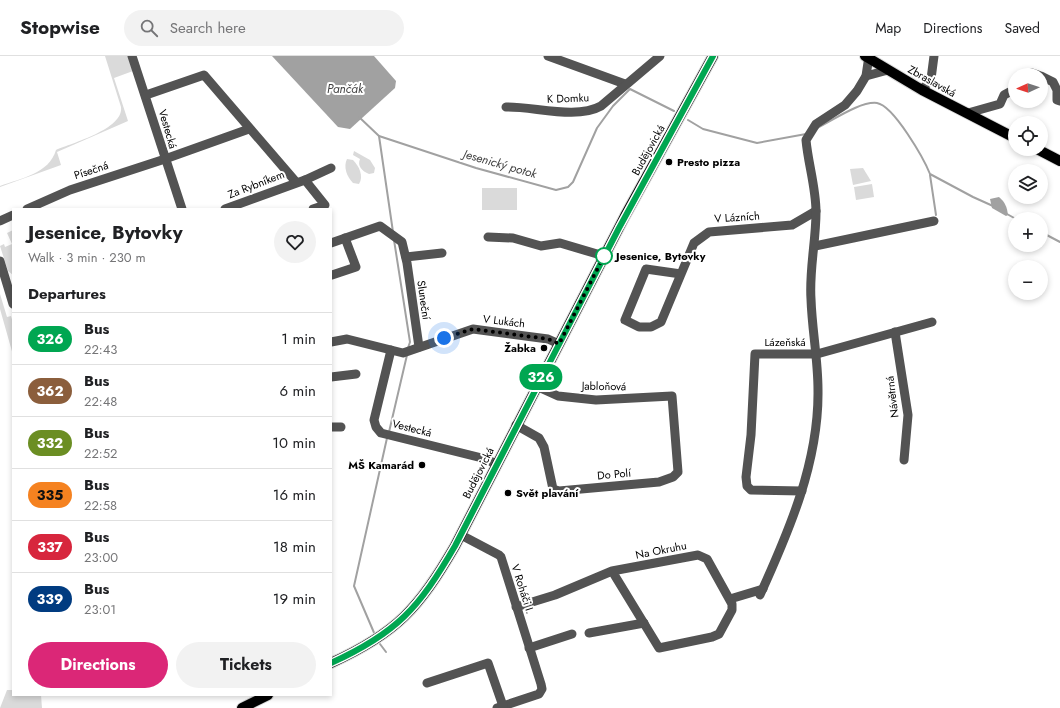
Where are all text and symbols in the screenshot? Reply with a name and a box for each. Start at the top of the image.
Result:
search box [124,10,404,46]
text: Stopwise [20,14,100,41]
icon: search [138,17,160,39]
text: Search here [170,17,246,39]
text: Map [875,18,901,38]
text: Directions [923,18,983,38]
text: Saved [1005,18,1040,38]
street label: Zbraslavská [905,61,959,101]
north arrow [1008,68,1048,108]
map controls [1008,68,1048,300]
water label: Pančák [327,80,364,98]
street label: K Domku [547,89,589,107]
street label: Vestecká [155,107,181,151]
button: locate [1008,116,1048,156]
street label: Budějovická [628,122,668,178]
water label: Jesenický potok [459,144,540,183]
place label: Presto pizza [677,154,740,170]
street label: Písečná [72,157,110,183]
marker: Presto pizza [664,157,674,167]
button: layers [1008,164,1048,204]
street label: Za Rybníkem [225,166,287,202]
street label: V Lázních [714,207,760,227]
button: + [1008,212,1048,252]
text: Jesenice, Bytovky [28,219,183,246]
button: heart [274,221,316,263]
marker: Jesenice, Bytovky [595,247,613,265]
text: Walk · 3 min · 230 m [28,248,146,267]
place label: Jesenice, Bytovky [614,248,706,264]
button: − [1008,260,1048,300]
street label: Sluneční [413,279,435,322]
text: Departures [28,283,106,305]
street label: V Lukách [482,310,526,332]
text: Bus [84,318,109,340]
text: 1 min [281,328,316,350]
your location [434,328,454,348]
text: 326 [36,329,64,349]
street label: Lázeňská [764,334,806,350]
text: 22:43 [84,340,117,359]
place label: Žabka [504,340,536,356]
marker: Žabka [539,343,549,353]
line badge: 326 [518,364,564,390]
text: 326 [527,367,555,387]
text: Bus [84,370,109,392]
street label: Návětrná [882,375,902,419]
street label: Jabloňová [580,378,626,394]
text: 6 min [279,380,316,402]
text: 362 [36,381,64,401]
text: 22:48 [84,392,117,411]
street label: Vestecká [391,415,433,441]
text: Bus [84,422,109,444]
text: 10 min [272,432,316,454]
text: 332 [37,433,63,453]
text: 22:52 [84,444,117,463]
street label: Budějovická [458,445,498,501]
place label: MŠ Kamarád [348,457,414,473]
marker: MŠ Kamarád [417,460,427,470]
street label: Do Polí [596,464,633,483]
text: Bus [84,474,109,496]
text: 16 min [273,484,316,506]
text: 335 [37,485,63,505]
place label: Svět plavání [516,485,579,501]
marker: Svět plavání [503,488,513,498]
text: 22:58 [84,496,117,515]
text: Bus [84,526,109,548]
text: 18 min [273,536,316,558]
text: 337 [37,537,63,557]
street label: Na Okruhu [634,537,688,563]
text: 23:00 [84,548,118,567]
street label: V Roháči I. [507,562,539,616]
text: Bus [84,578,109,600]
text: 19 min [273,588,316,610]
text: 339 [37,589,63,609]
text: 23:01 [84,600,116,619]
button: Directions [28,642,168,688]
button: Tickets [176,642,316,688]

